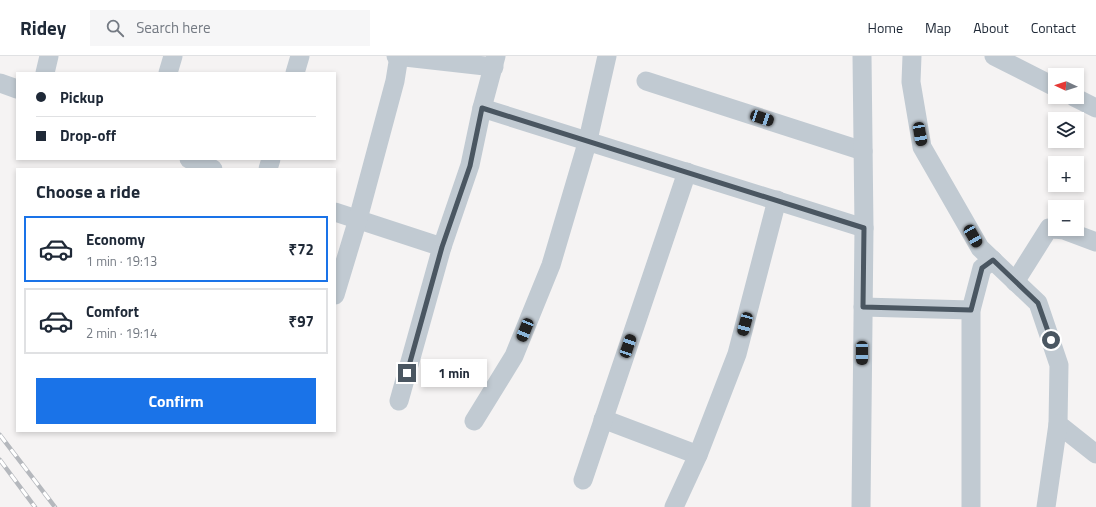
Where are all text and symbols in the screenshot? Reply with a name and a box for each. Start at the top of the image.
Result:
search box [90,10,370,46]
text: Ridey [20,13,66,42]
text: Search here [136,16,211,39]
icon: search [104,17,126,39]
text: Home [868,17,903,38]
text: Map [925,17,951,38]
text: About [973,17,1009,38]
text: Contact [1031,17,1076,38]
north arrow [1048,68,1084,104]
map controls [1048,68,1084,236]
text: Pickup [60,86,104,109]
car [749,109,775,127]
button: layers [1048,112,1084,148]
car [912,121,928,147]
text: Drop-off [60,124,116,147]
button: + [1048,156,1084,192]
text: Choose a ride [36,178,140,205]
button: − [1048,200,1084,236]
car [962,223,984,249]
text: Economy [86,228,145,251]
icon: car [38,231,74,267]
text: ₹72 [289,238,314,261]
text: 1 min · 19:13 [86,251,157,271]
text: Comfort [86,300,139,323]
icon: car [38,303,74,339]
text: ₹97 [289,310,314,333]
car [736,311,754,337]
car [515,317,535,343]
text: 2 min · 19:14 [86,323,157,343]
route start [1042,331,1060,349]
car [618,333,638,359]
car [856,341,868,365]
callout: 1 min [421,359,487,387]
text: 1 min [438,363,470,383]
route end [398,364,416,382]
button: Confirm [36,378,316,424]

